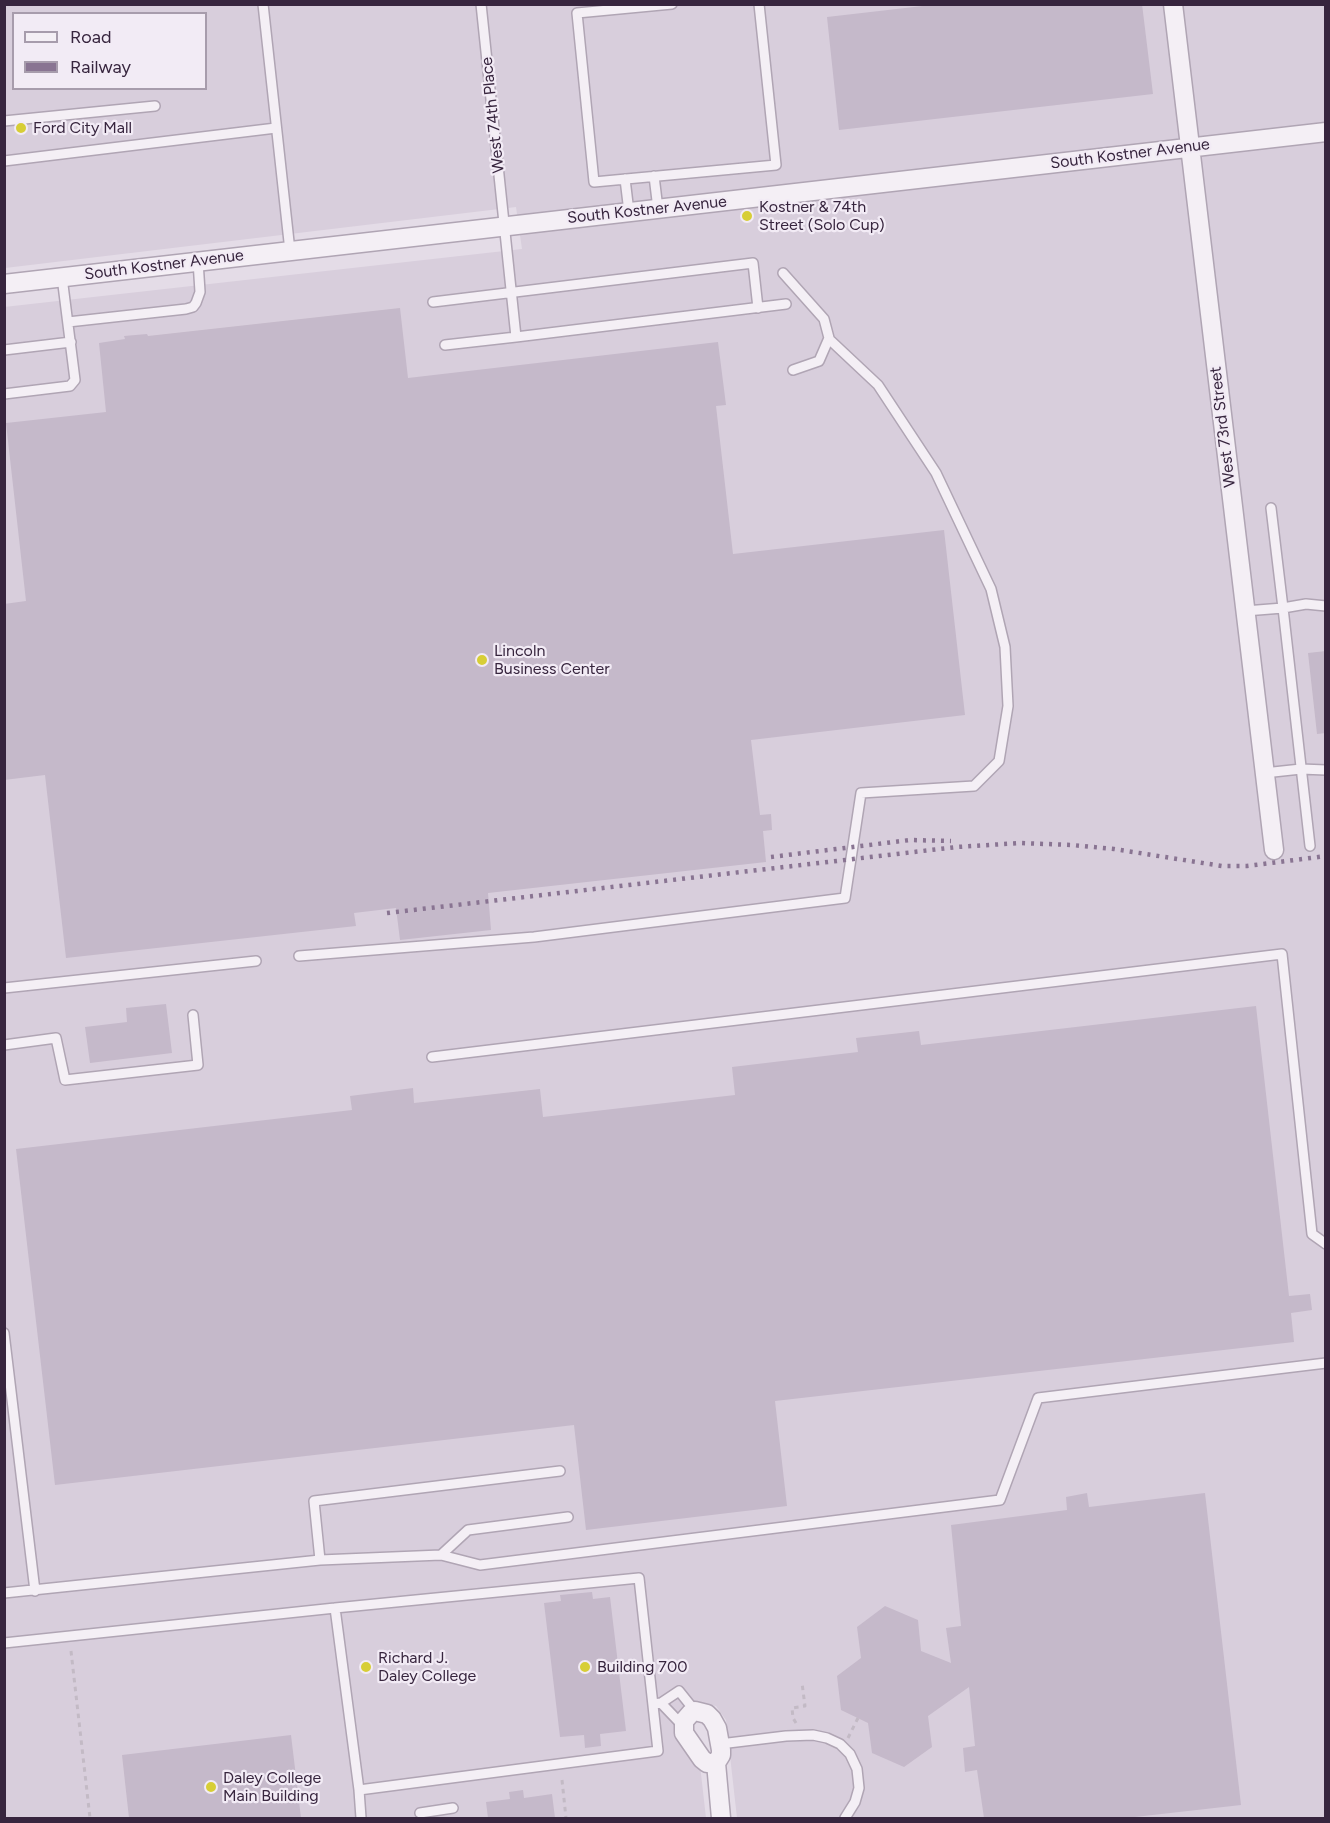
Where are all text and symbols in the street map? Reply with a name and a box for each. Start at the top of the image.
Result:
legend [12,12,207,90]
text: Road [70,26,111,48]
text: Railway [70,56,131,78]
street label: West 74th Place [477,56,509,174]
place label: Ford City Mall [33,118,132,138]
marker: Ford City Mall [14,121,28,135]
street label: South Kostner Avenue [1049,135,1211,173]
street label: South Kostner Avenue [566,192,728,228]
place label: Kostner & 74th Street (Solo Cup) [759,197,885,235]
marker: Kostner & 74th Street (Solo Cup) [740,209,754,223]
street label: South Kostner Avenue [83,246,245,284]
street label: West 73rd Street [1206,365,1240,489]
place label: Lincoln Business Center [494,641,610,679]
marker: Lincoln Business Center [475,653,489,667]
place label: Richard J. Daley College [378,1648,476,1686]
place label: Building 700 [597,1657,687,1677]
marker: Richard J. Daley College [359,1660,373,1674]
marker: Building 700 [578,1660,592,1674]
place label: Daley College Main Building [223,1768,321,1806]
marker: Daley College Main Building [204,1780,218,1794]

